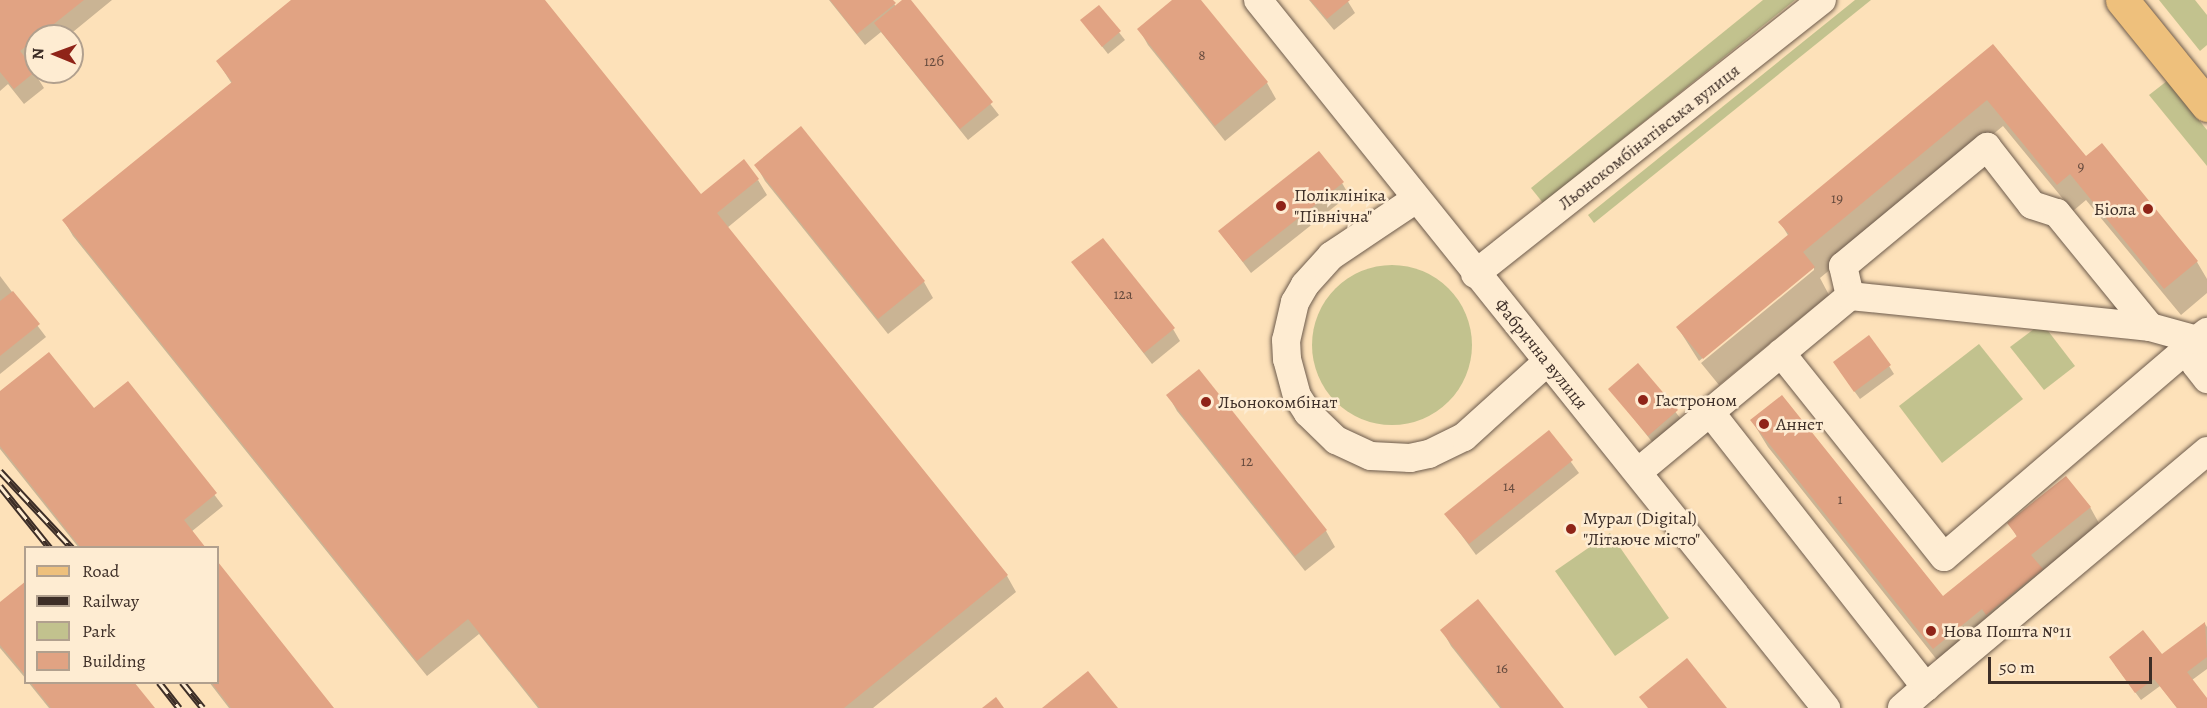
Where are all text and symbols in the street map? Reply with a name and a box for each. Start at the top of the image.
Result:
north arrow [24,24,84,84]
house number: 8 [1198,47,1206,65]
text: N [27,48,49,60]
house number: 12б [924,53,944,71]
street label: Льонокомбінатівська вулиця [1554,59,1744,215]
house number: 9 [2078,158,2084,176]
place label: Поліклініка "Північна" [1294,185,1386,228]
house number: 19 [1831,190,1843,208]
marker: Поліклініка "Північна" [1272,197,1290,215]
place label: Біола [2094,198,2136,220]
marker: Біола [2141,202,2155,216]
house number: 12а [1113,286,1133,304]
street label: Фабрична вулиця [1490,294,1592,414]
place label: Гастроном [1655,389,1737,411]
place label: Льонокомбінат [1218,391,1338,413]
marker: Гастроном [1636,393,1650,407]
marker: Льонокомбінат [1199,395,1213,409]
place label: Аннет [1776,413,1823,435]
marker: Аннет [1757,417,1771,431]
house number: 12 [1241,453,1253,471]
house number: 14 [1503,478,1515,496]
house number: 1 [1837,491,1843,509]
place label: Мурал (Digital) "Літаюче місто" [1583,508,1700,550]
marker: Мурал (Digital) "Літаюче місто" [1564,522,1578,536]
legend [24,546,219,684]
text: Road [82,559,119,583]
text: Railway [82,589,139,613]
text: Park [82,619,116,643]
place label: Нова Пошта №11 [1943,620,2071,642]
marker: Нова Пошта №11 [1924,624,1938,638]
scale bar [1991,645,2154,683]
text: Building [82,649,146,673]
text: 50 m [1999,655,2035,679]
house number: 16 [1496,660,1508,678]

